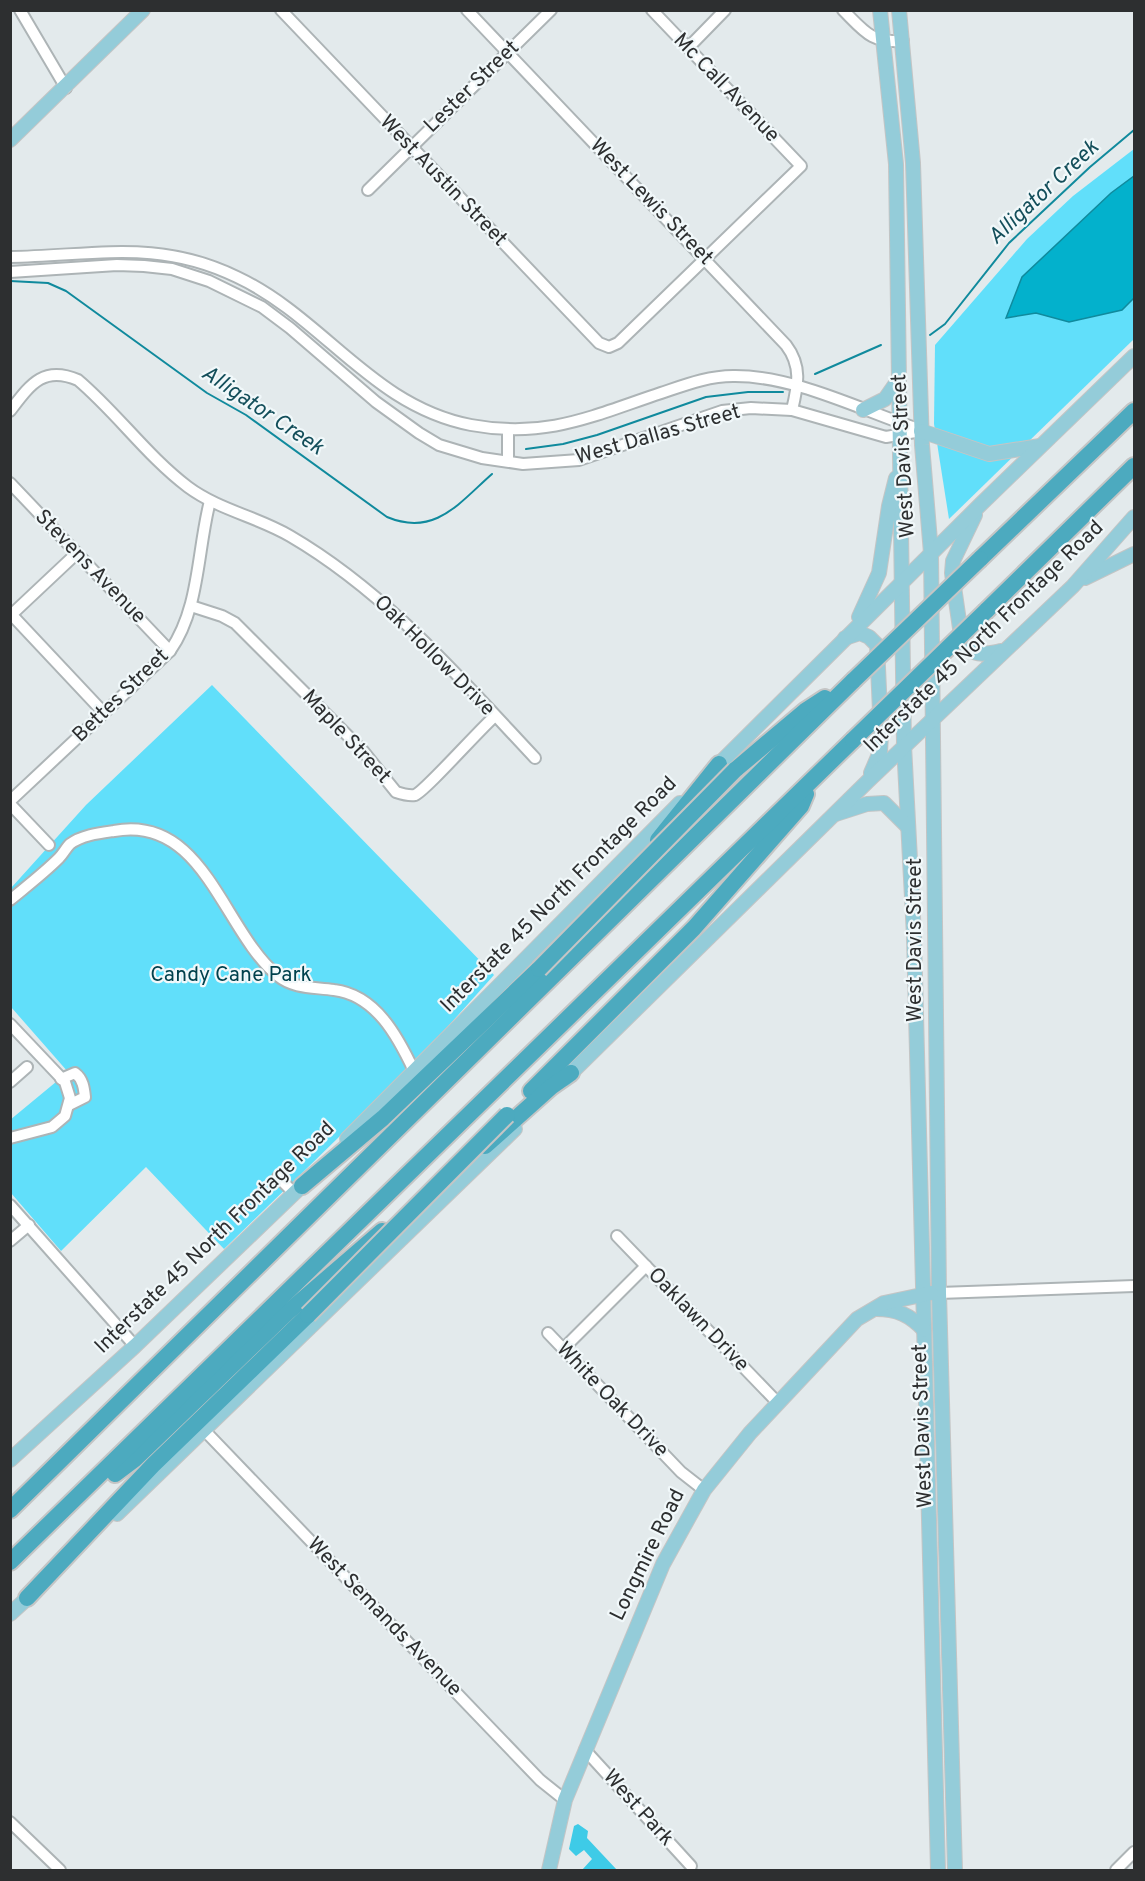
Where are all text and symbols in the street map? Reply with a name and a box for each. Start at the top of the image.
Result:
street label: Mc Call Avenue [667,27,785,149]
street label: Lester Street [419,35,525,139]
street label: West Austin Street [373,109,513,253]
street label: West Lewis Street [583,133,719,271]
water label: Alligator Creek [983,134,1106,251]
water label: Alligator Creek [196,360,329,462]
street label: West Davis Street [886,373,922,539]
street label: West Dallas Street [572,399,744,471]
street label: Stevens Avenue [28,504,152,630]
street label: Interstate 45 North Frontage Road [858,515,1110,759]
street label: Oak Hollow Drive [368,590,500,722]
street label: Bettes Street [67,643,175,749]
street label: Maple Street [296,684,396,790]
street label: Interstate 45 North Frontage Road [435,771,683,1019]
street label: West Davis Street [902,858,929,1022]
park label: Candy Cane Park [150,962,312,989]
street label: Interstate 45 North Frontage Road [89,1116,341,1360]
street label: Oaklawn Drive [641,1262,755,1378]
street label: White Oak Drive [550,1336,674,1464]
street label: West Davis Street [907,1343,939,1509]
street label: Longmire Road [605,1485,691,1625]
street label: West Semands Avenue [301,1531,467,1703]
street label: West Park [596,1764,680,1852]

